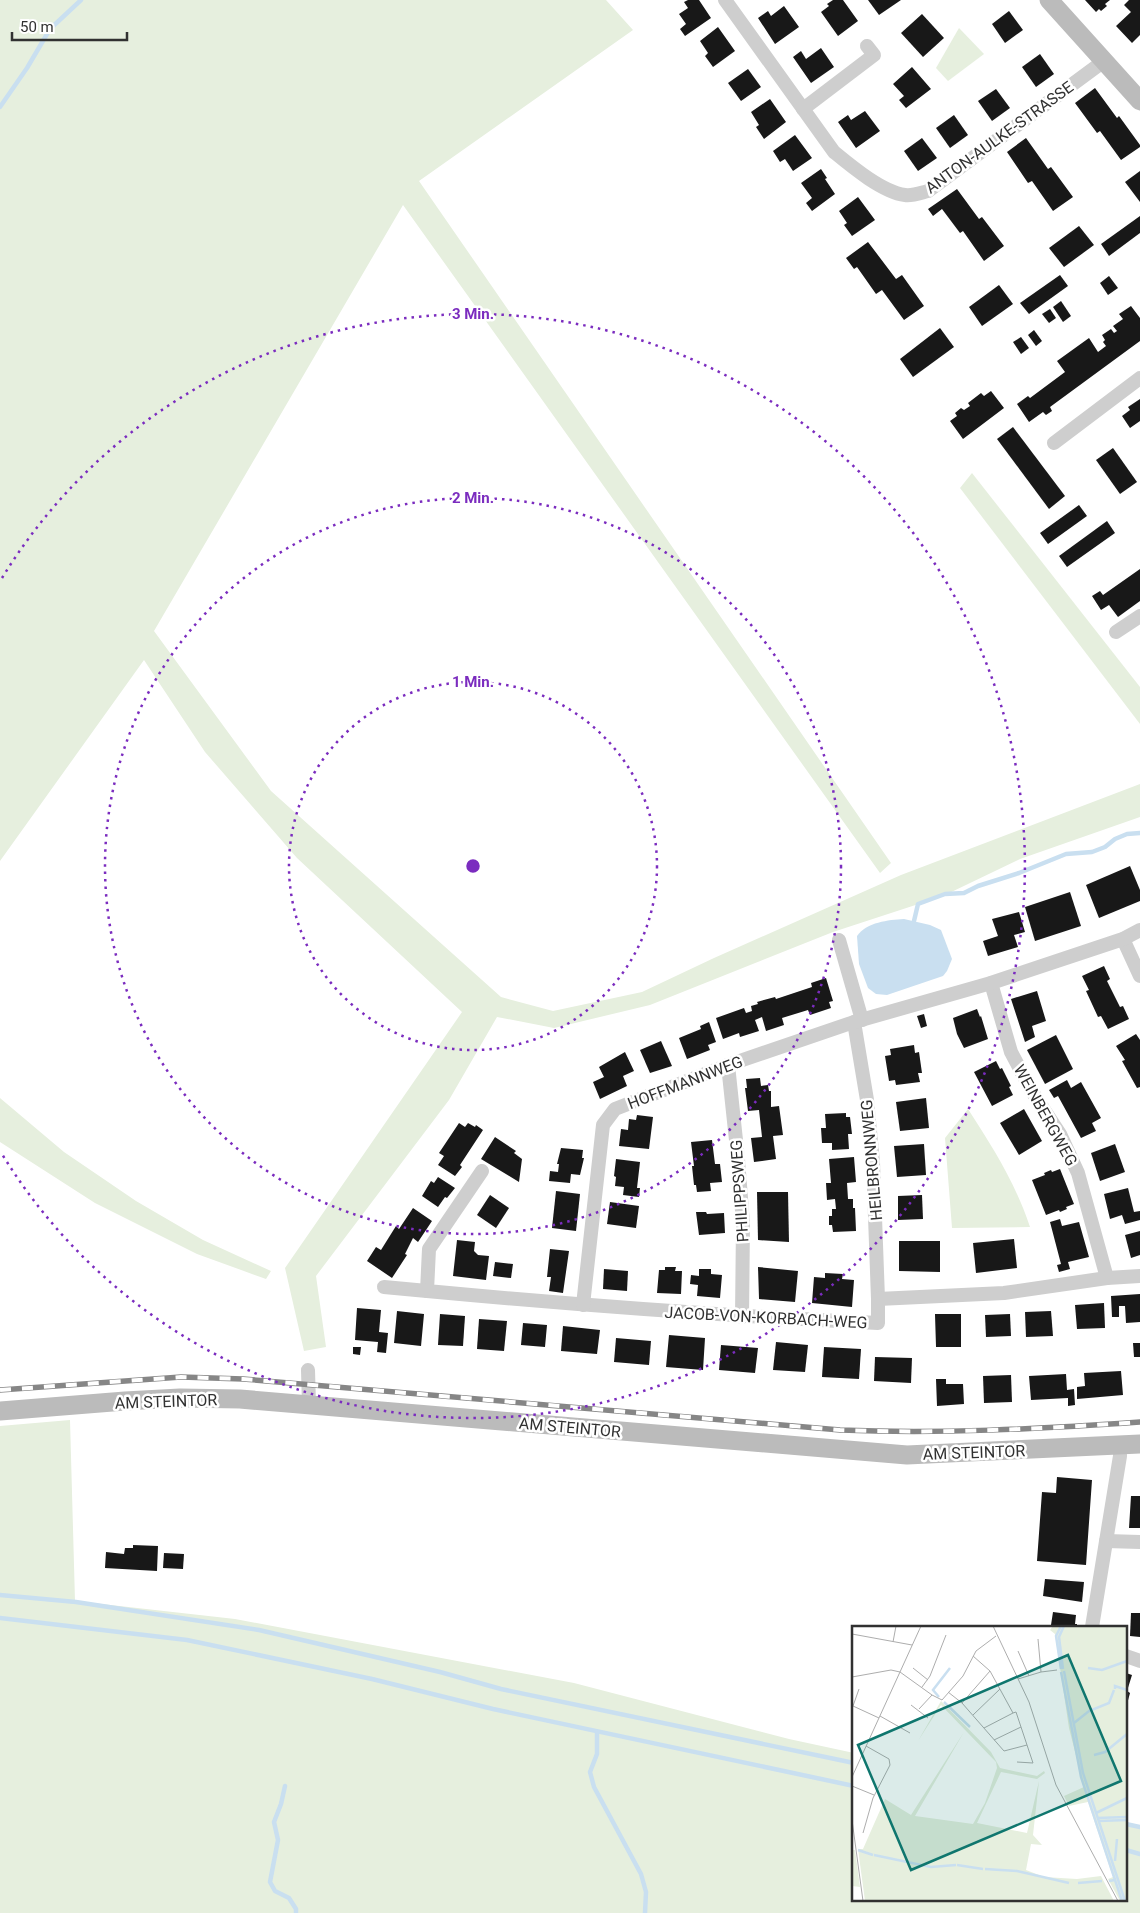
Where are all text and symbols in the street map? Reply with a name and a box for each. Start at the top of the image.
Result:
scale bar [12,10,128,42]
text: 50 m [20,18,54,36]
street label: ANTON-AULKE-STRASSE [922,77,1077,197]
text: 3 Min. [452,305,494,323]
text: 2 Min. [452,489,494,507]
text: 1 Min. [452,673,494,691]
centre of rings [464,857,482,875]
street label: HOFFMANNWEG [625,1052,745,1113]
street label: WEINBERGWEG [1010,1061,1081,1169]
street label: HEILBRONNWEG [857,1099,886,1221]
street label: PHILIPPSWEG [726,1139,753,1243]
street label: JACOB-VON-KORBACH-WEG [664,1303,868,1332]
street label: AM STEINTOR [115,1390,218,1413]
street label: AM STEINTOR [518,1414,622,1441]
street label: AM STEINTOR [923,1441,1026,1464]
inset map [852,1626,1128,1900]

